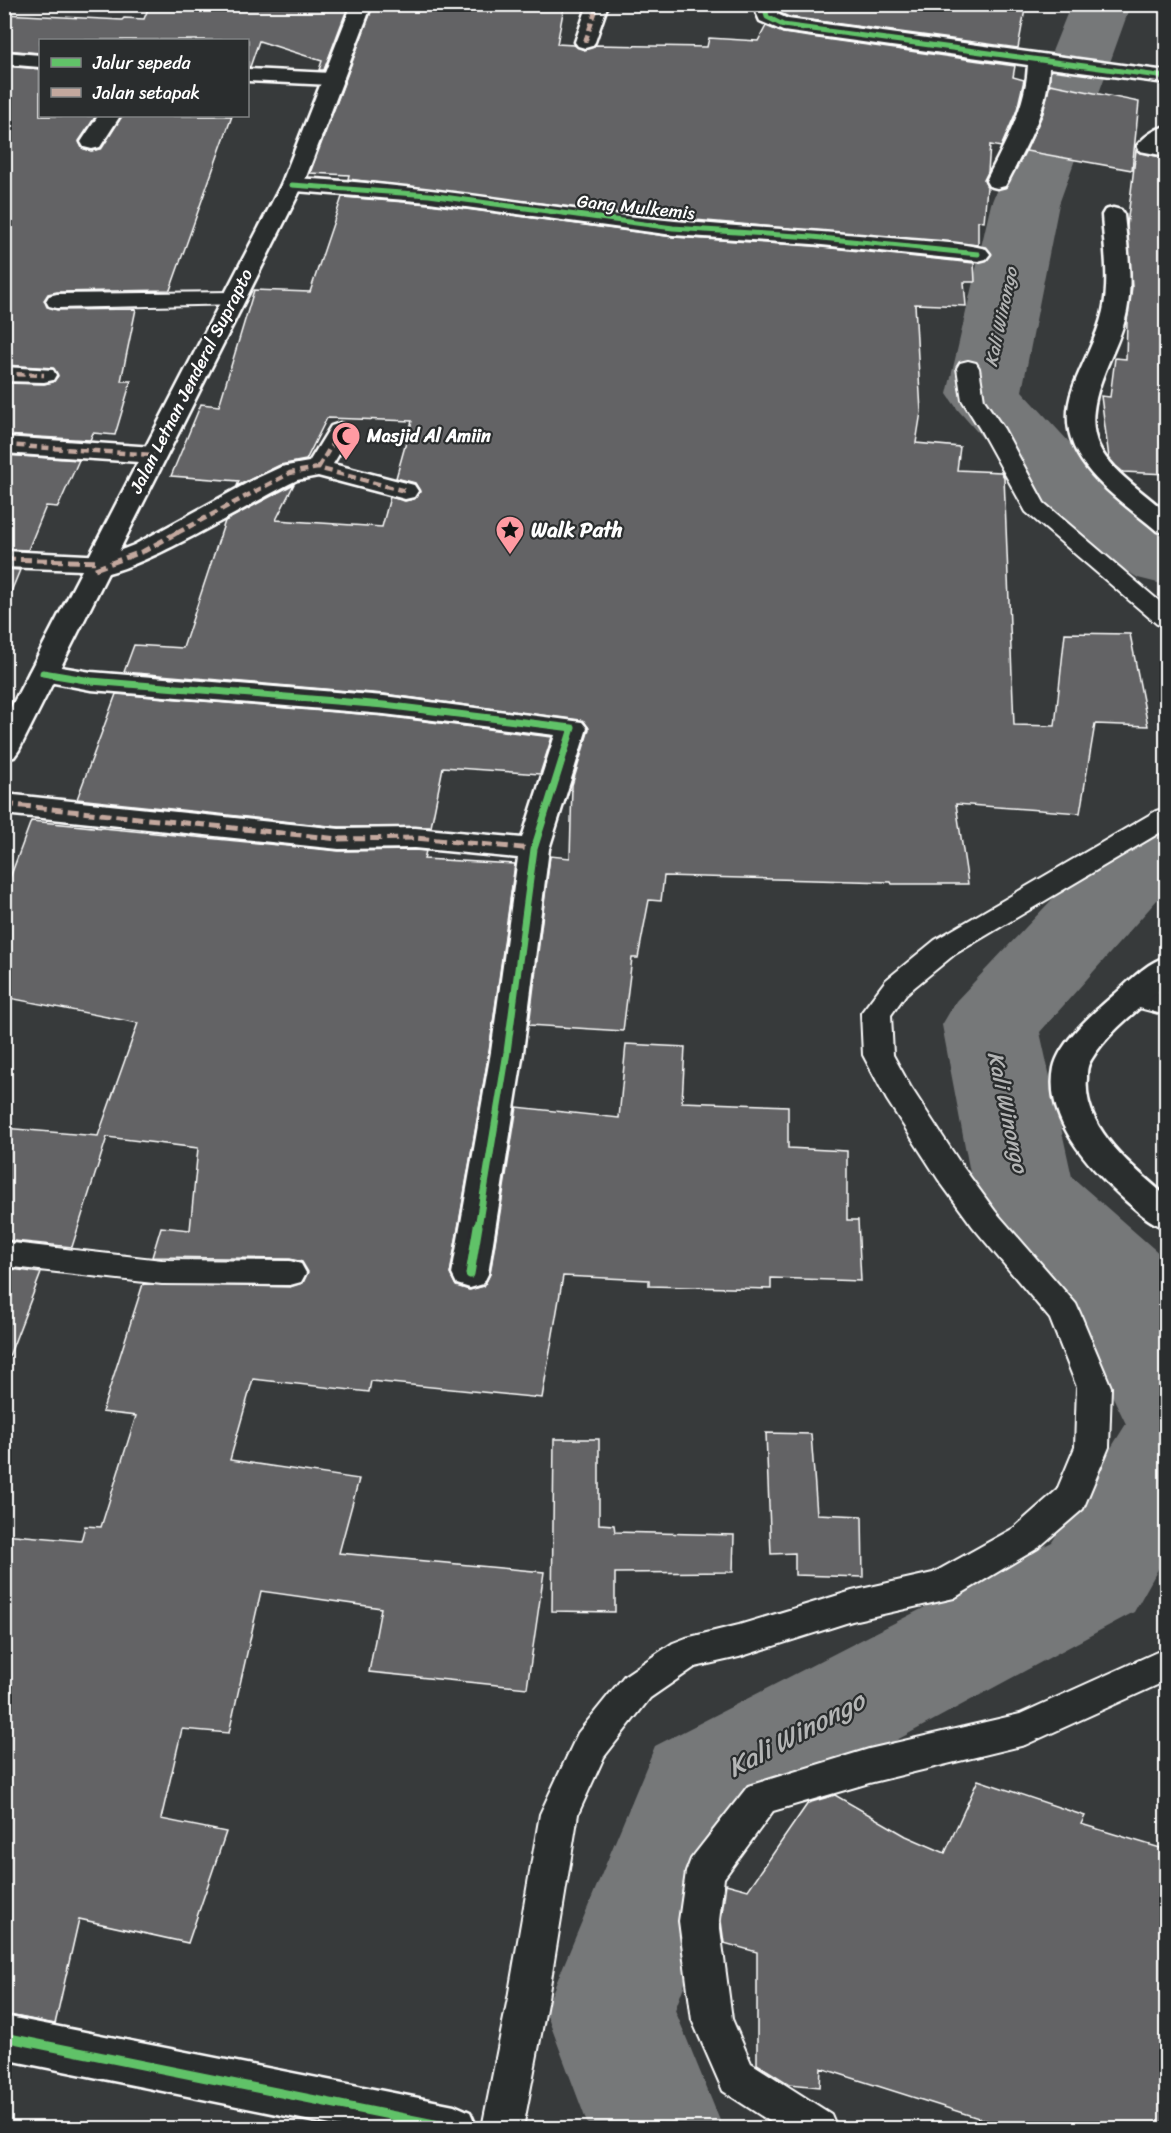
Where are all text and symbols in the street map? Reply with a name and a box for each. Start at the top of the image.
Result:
legend [39,39,249,117]
text: Jalur sepeda [92,47,192,79]
text: Jalan setapak [92,77,200,109]
street label: Gang Mulkemis [576,185,697,229]
street label: Jalan Letnan Jenderal Suprapto [120,263,262,500]
water label: Kali Winongo [975,263,1028,370]
mosque icon: Masjid Al Amiin [330,420,362,462]
place label: Masjid Al Amiin [366,420,491,452]
place label: Walk Path [531,511,623,549]
place icon: Walk Path [494,514,526,556]
water label: Kali Winongo [976,1048,1040,1178]
water label: Kali Winongo [718,1676,876,1791]

